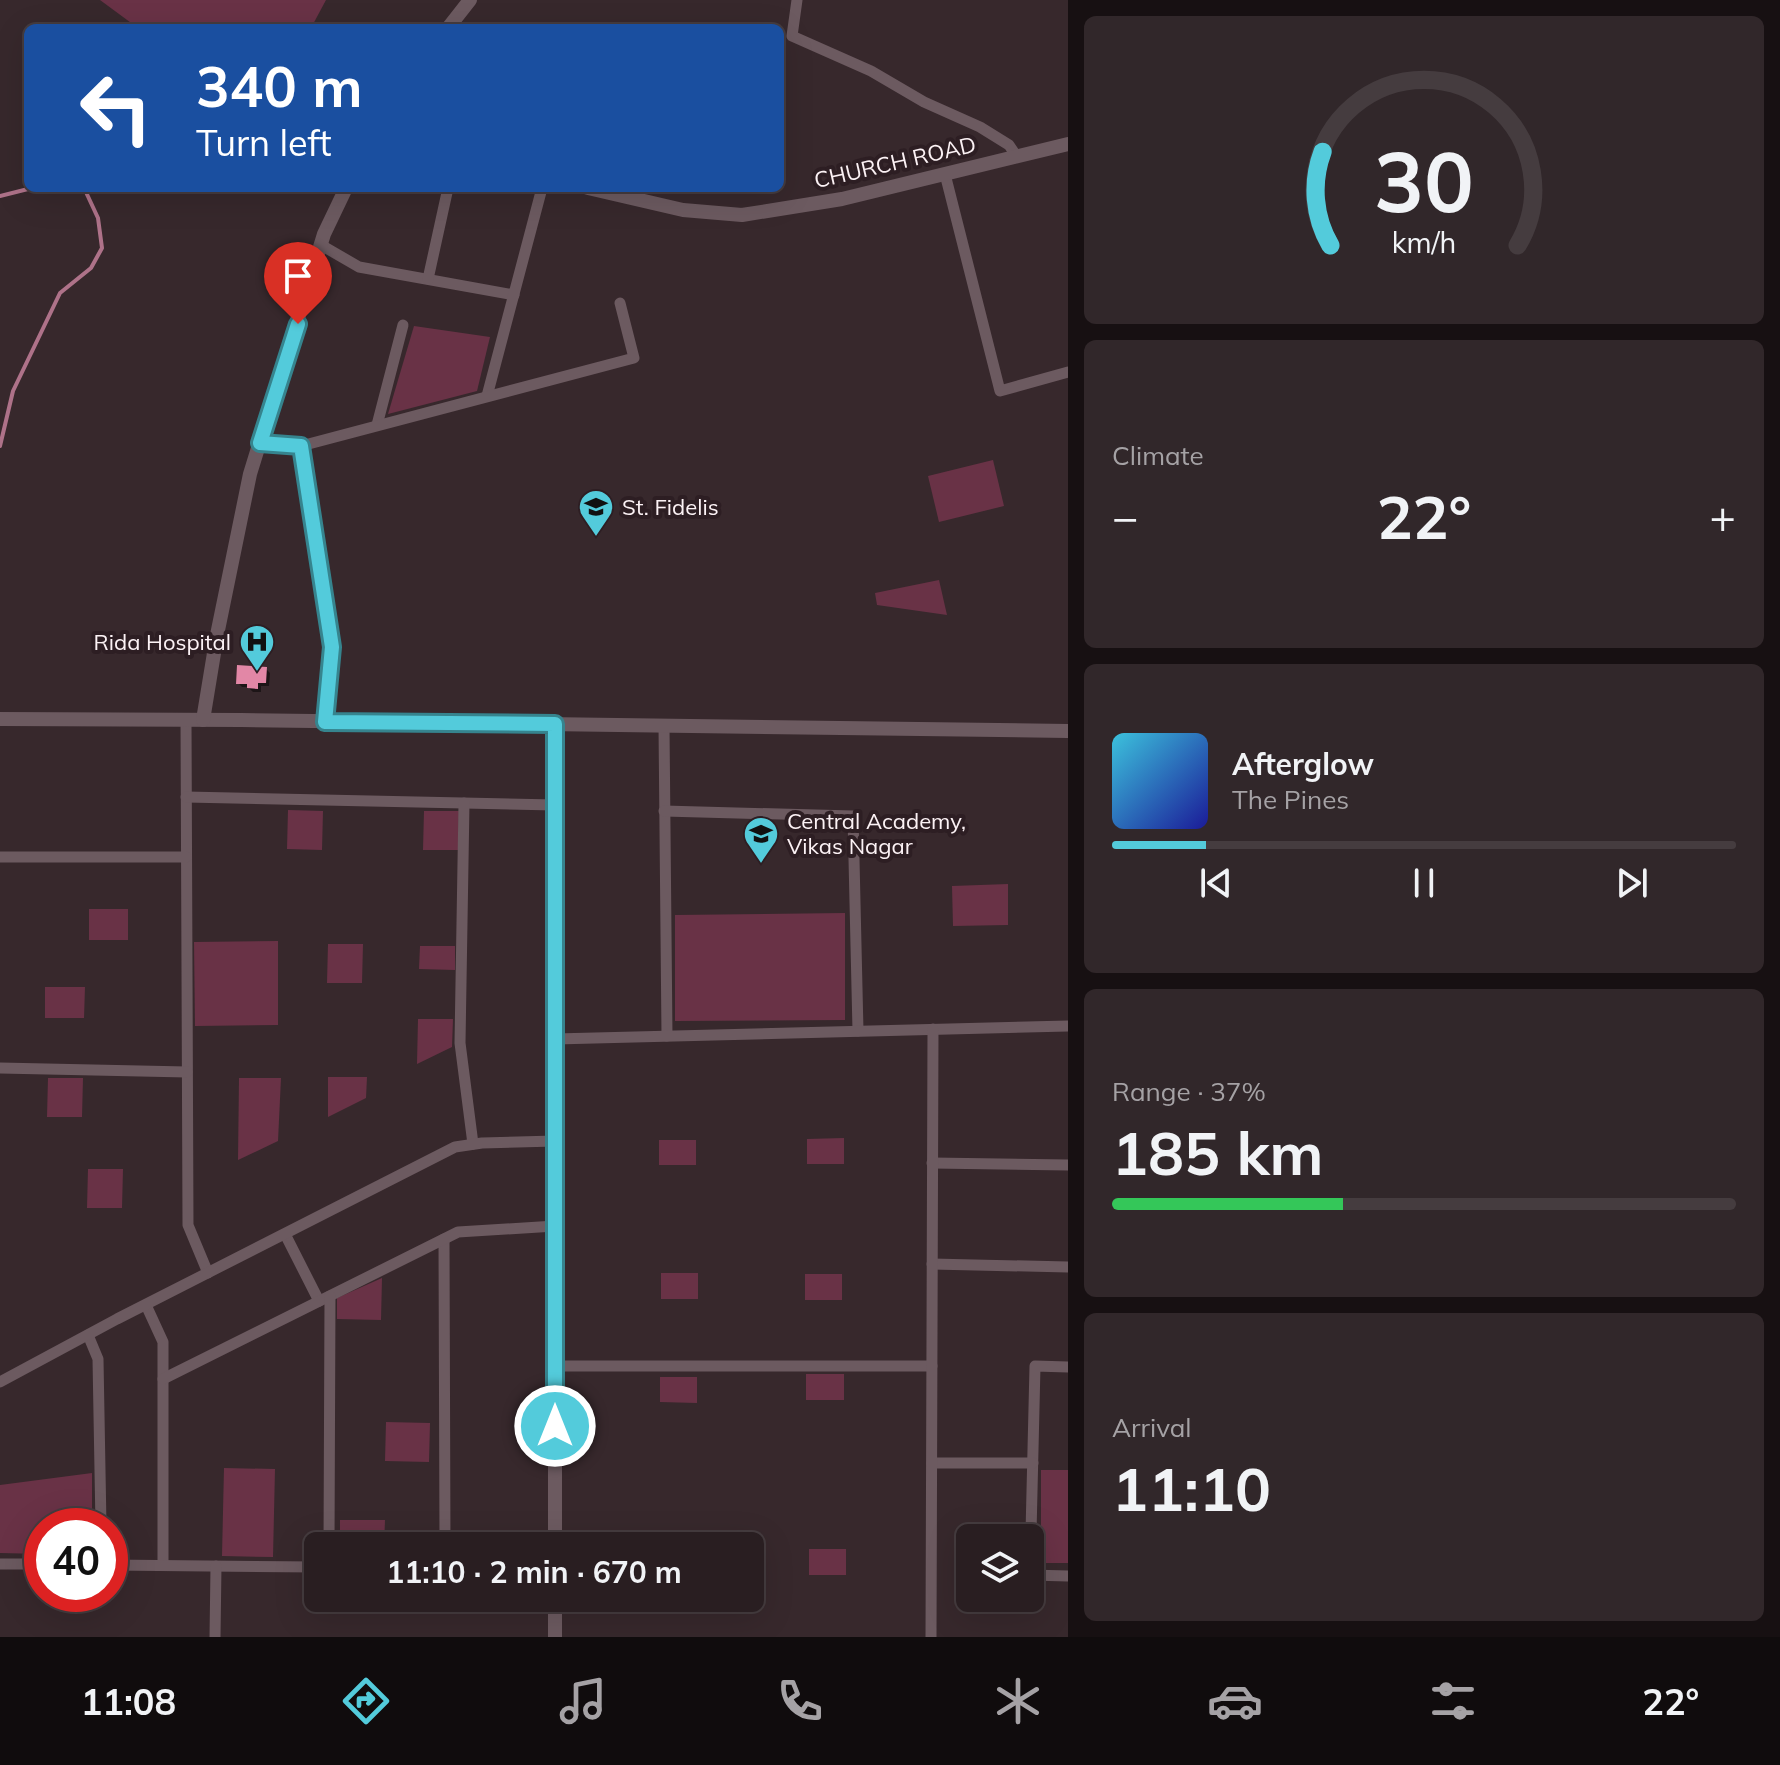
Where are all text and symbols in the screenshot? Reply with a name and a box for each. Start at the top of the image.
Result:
text: 340 m [196,51,363,121]
icon: left [64,56,168,160]
text: Turn left [196,120,332,165]
text: 30 [1374,128,1474,233]
street label: CHURCH ROAD [811,130,979,194]
text: km/h [1392,224,1456,260]
pin [264,242,332,324]
icon: arrive [276,254,320,298]
text: Climate [1112,439,1204,472]
text: 22° [1377,479,1471,554]
school or university icon: St. Fidelis [577,488,615,538]
text: − [1112,489,1138,544]
text: + [1710,489,1736,544]
place label: St. Fidelis [622,493,719,521]
hospital icon: Rida Hospital [238,623,276,673]
place label: Rida Hospital [93,628,231,656]
text: Afterglow [1232,745,1374,783]
text: The Pines [1232,783,1349,816]
place label: Central Academy, Vikas Nagar [787,807,966,860]
school or university icon: Central Academy, Vikas Nagar [742,815,780,865]
icon: previous [1194,861,1238,905]
icon: pause [1402,861,1446,905]
icon: next [1610,861,1654,905]
text: Range · 37% [1112,1075,1266,1108]
text: 185 km [1112,1115,1324,1190]
position arrow [513,1384,597,1468]
text: Arrival [1112,1411,1192,1444]
text: 11:10 [1112,1451,1271,1526]
speed limit sign: 40 [24,1508,128,1612]
map controls [956,1524,1044,1612]
button: layers [956,1524,1044,1612]
text: 11:10 · 2 min · 670 m [386,1553,682,1591]
icon: directions [338,1673,394,1729]
icon: music [555,1673,611,1729]
icon: phone [772,1673,828,1729]
icon: climate [990,1673,1046,1729]
icon: car [1207,1673,1263,1729]
icon: filters [1425,1673,1481,1729]
text: 11:08 [81,1679,176,1724]
text: 22° [1642,1679,1699,1724]

